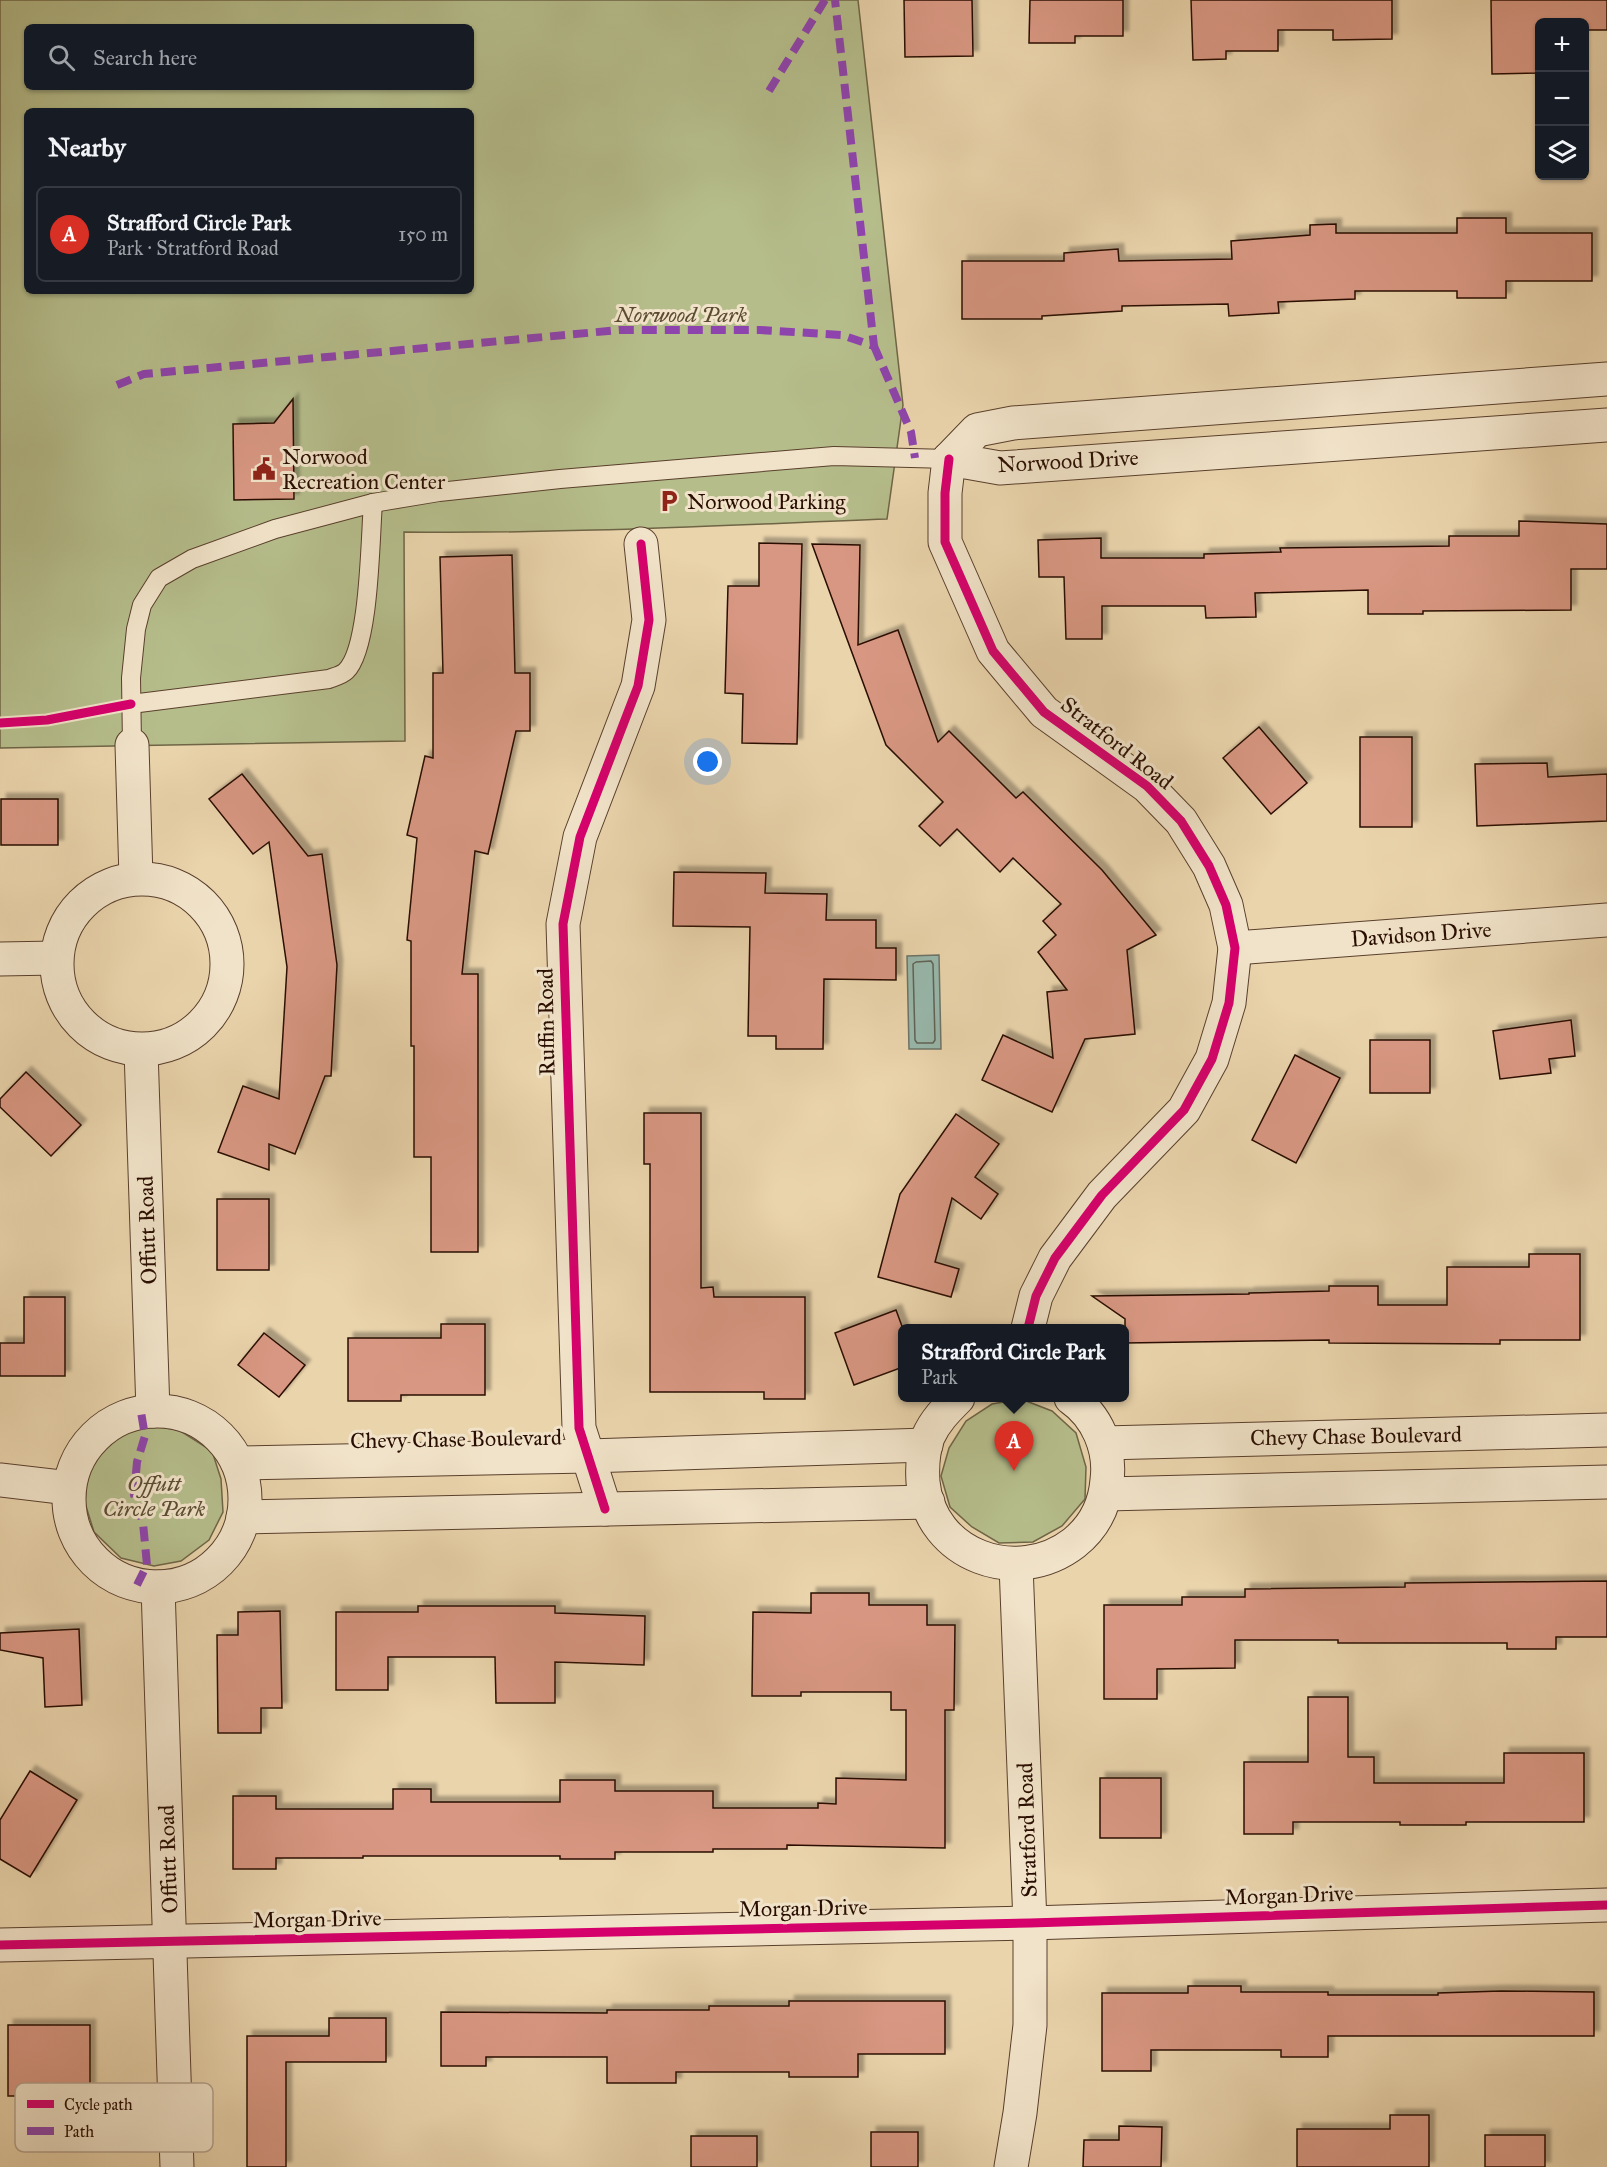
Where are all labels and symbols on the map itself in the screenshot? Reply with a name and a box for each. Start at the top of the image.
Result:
park label: Norwood Park [613,301,747,328]
place label: Norwood Recreation Center [282,443,446,495]
street label: Norwood Drive [997,444,1139,478]
public building icon: Norwood Recreation Center [251,456,277,482]
parking icon: Norwood Parking [656,488,682,514]
place label: Norwood Parking [687,488,846,515]
street label: Stratford Road [1055,691,1179,795]
your location [693,747,722,776]
street label: Davidson Drive [1350,916,1492,952]
street label: Ruffin Road [532,968,560,1076]
street label: Offutt Road [132,1175,162,1285]
street label: Chevy Chase Boulevard [1250,1421,1462,1451]
pin: A [994,1422,1034,1471]
street label: Chevy Chase Boulevard [350,1424,562,1454]
park label: Offutt Circle Park [103,1470,206,1522]
street label: Stratford Road [1011,1762,1043,1898]
street label: Offutt Road [153,1804,183,1914]
street label: Morgan Drive [1224,1879,1354,1911]
street label: Morgan Drive [738,1893,868,1923]
street label: Morgan Drive [252,1904,382,1934]
legend [15,2083,213,2152]
text: Cycle path [64,2095,133,2114]
text: Path [64,2122,94,2141]

